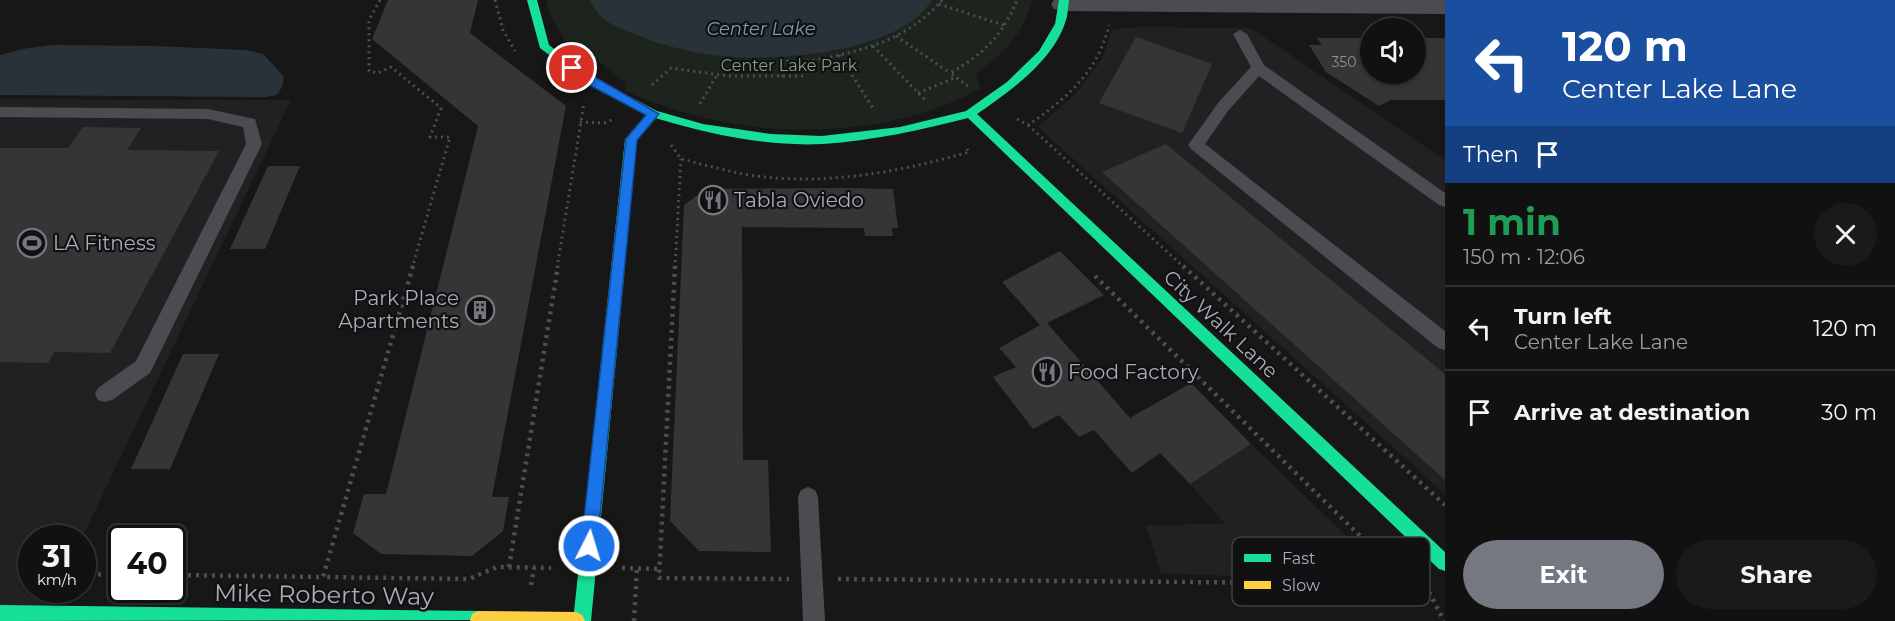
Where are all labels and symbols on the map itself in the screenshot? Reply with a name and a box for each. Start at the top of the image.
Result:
water label: Center Lake [706,18,816,40]
pin [546,42,597,93]
house number: 350 [1332,53,1356,71]
park label: Center Lake Park [721,56,858,75]
restaurant icon: Tabla Oviedo [697,184,729,216]
place label: Tabla Oviedo [734,188,864,212]
sports icon: LA Fitness [16,227,48,259]
place label: LA Fitness [53,231,156,255]
street label: City Walk Lane [1159,265,1283,383]
place label: Park Place Apartments [338,286,459,333]
building icon: Park Place Apartments [464,294,496,326]
restaurant icon: Food Factory [1031,356,1063,388]
place label: Food Factory [1068,360,1199,384]
position arrow [557,514,621,578]
speed limit sign: 40 [108,525,186,603]
legend [1232,537,1430,606]
text: Fast [1282,549,1316,568]
text: Slow [1282,576,1320,595]
street label: Mike Roberto Way [214,578,434,611]

